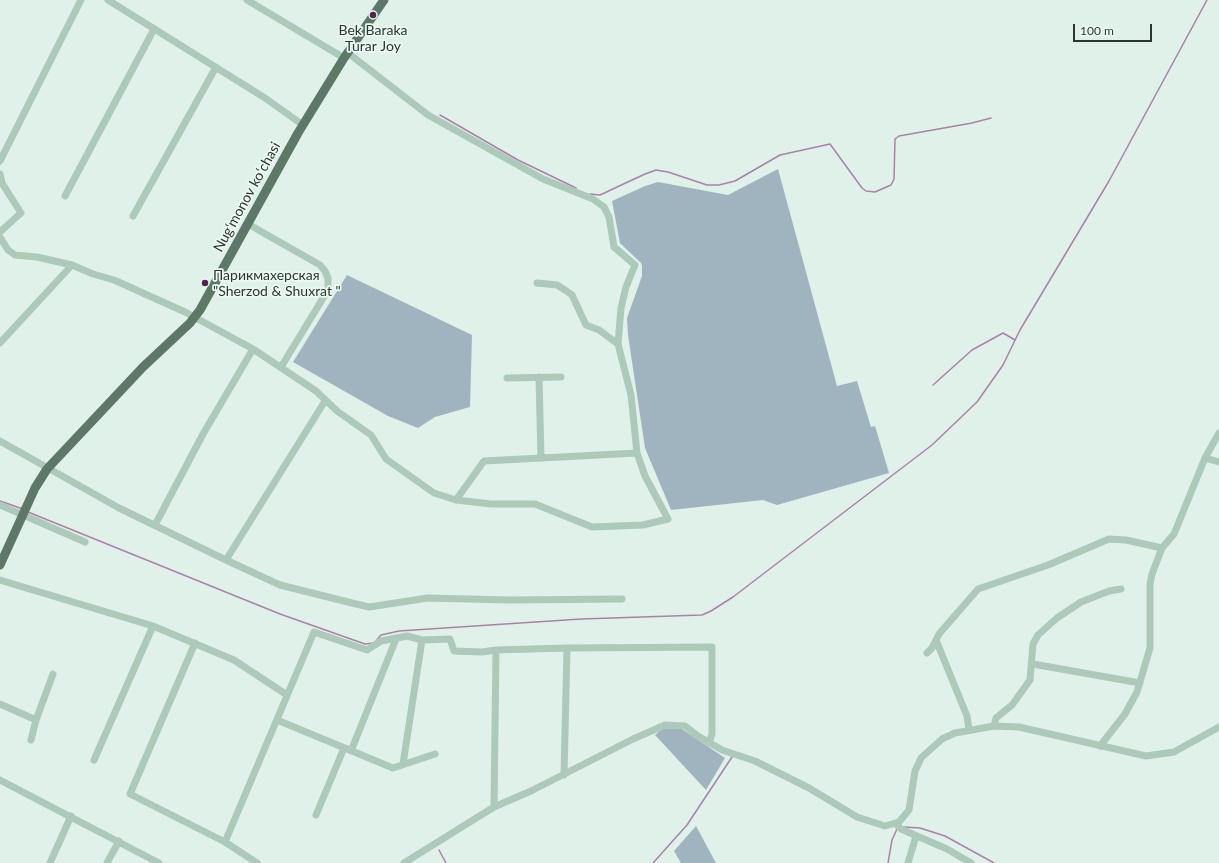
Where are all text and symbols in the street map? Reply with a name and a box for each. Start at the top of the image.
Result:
marker: Bek Baraka Turar Joy [368,10,378,20]
scale bar [1075,16,1154,42]
place label: Bek Baraka Turar Joy [339,22,407,54]
text: 100 m [1080,23,1114,38]
street label: Nugʻmonov koʻchasi [210,139,284,255]
place label: Парикмахерская "Sherzod & Shuxrat " [213,267,341,300]
marker: Парикмахерская "Sherzod & Shuxrat " [200,278,210,288]

